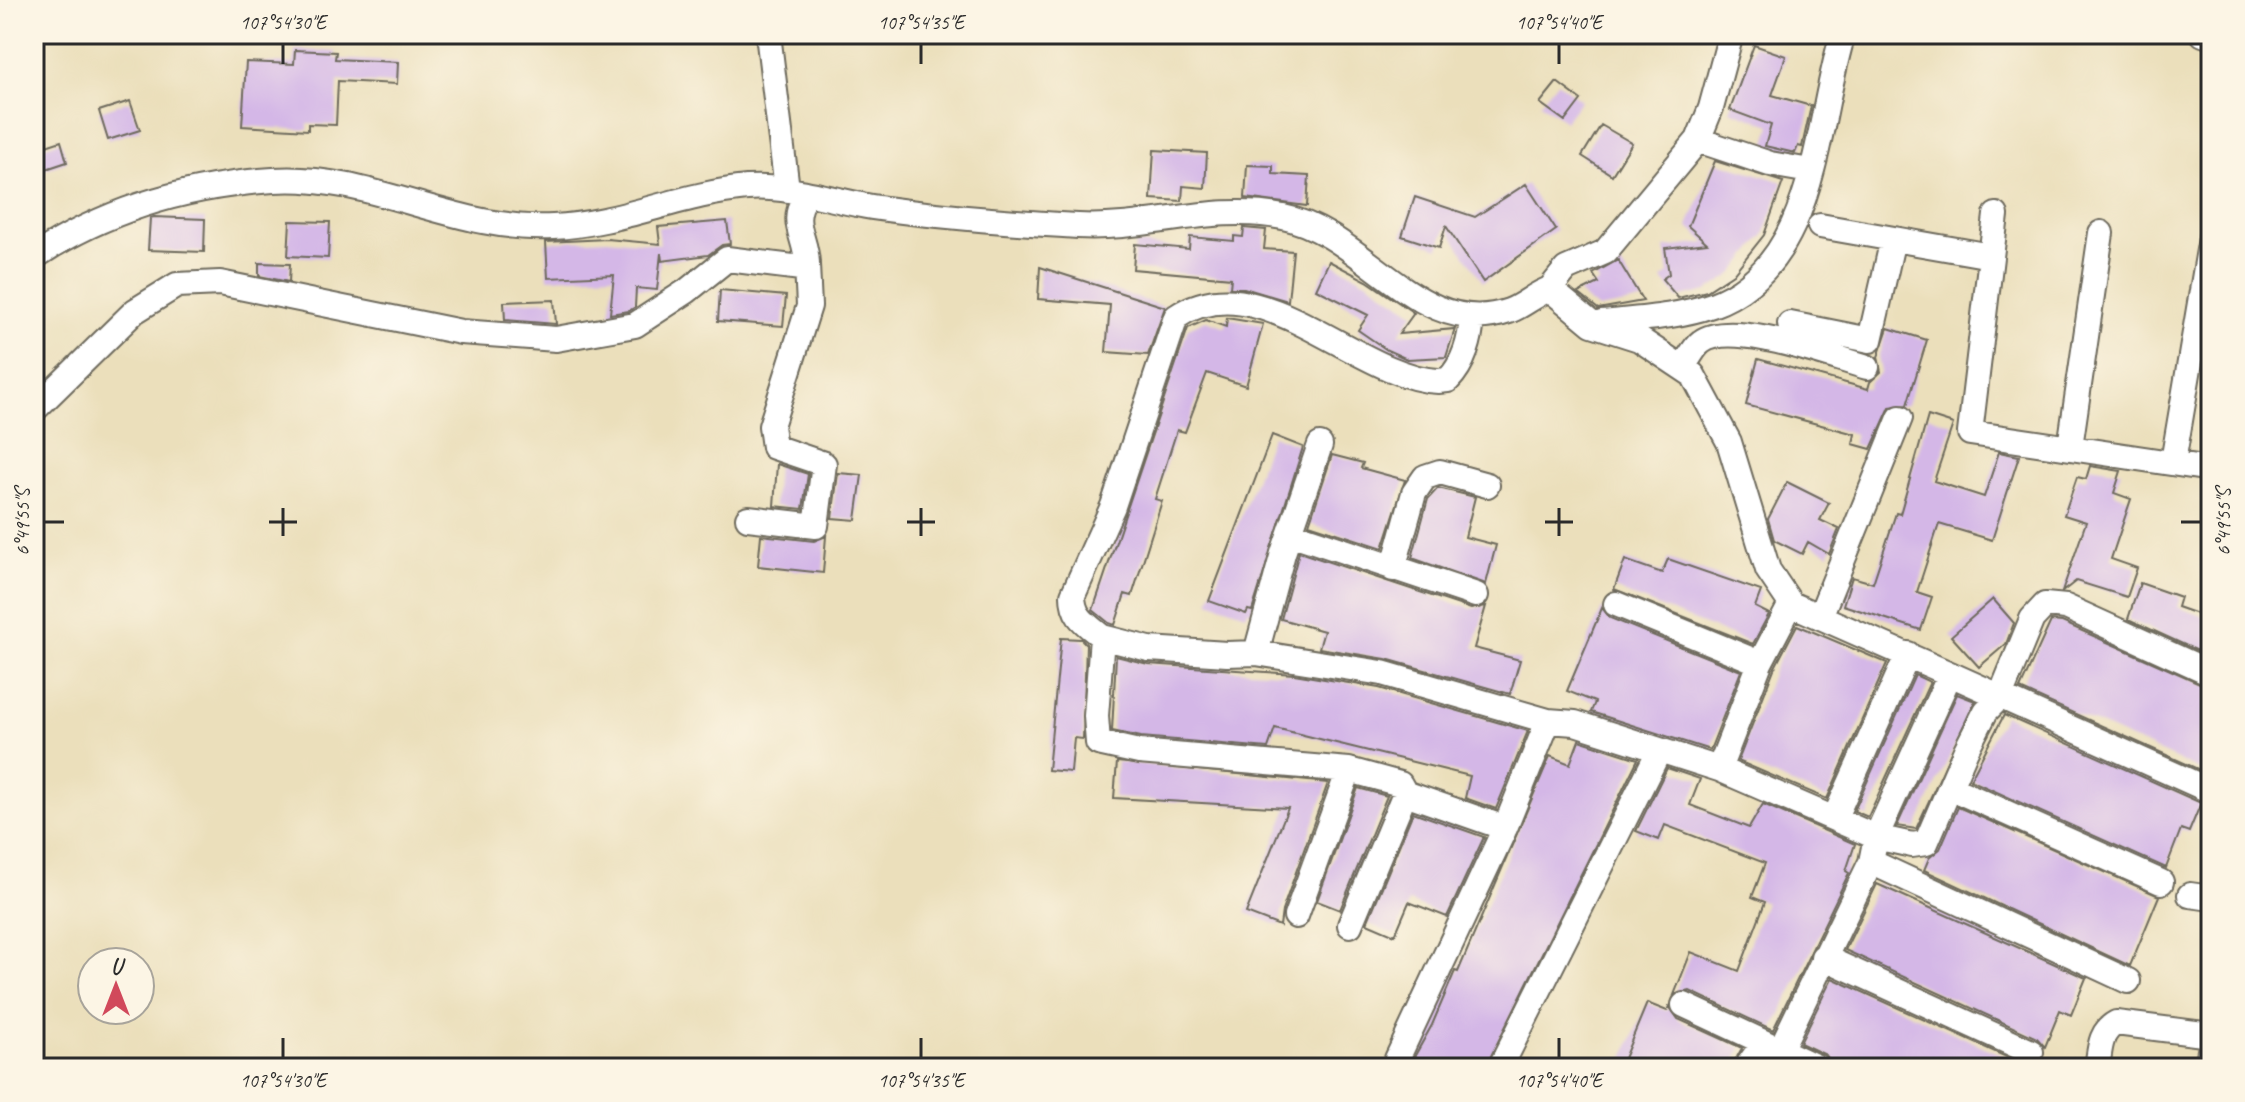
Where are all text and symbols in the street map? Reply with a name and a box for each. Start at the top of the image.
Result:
text: 107°54'30"E [240,10,329,35]
text: 107°54'35"E [878,10,967,35]
text: 107°54'40"E [1516,10,1605,35]
text: 6°49'55"S [10,484,35,556]
text: 6°49'55"S [2211,484,2236,556]
north arrow [76,946,156,1026]
text: U [111,953,126,981]
text: 107°54'30"E [240,1068,329,1093]
text: 107°54'35"E [878,1068,967,1093]
text: 107°54'40"E [1516,1068,1605,1093]

